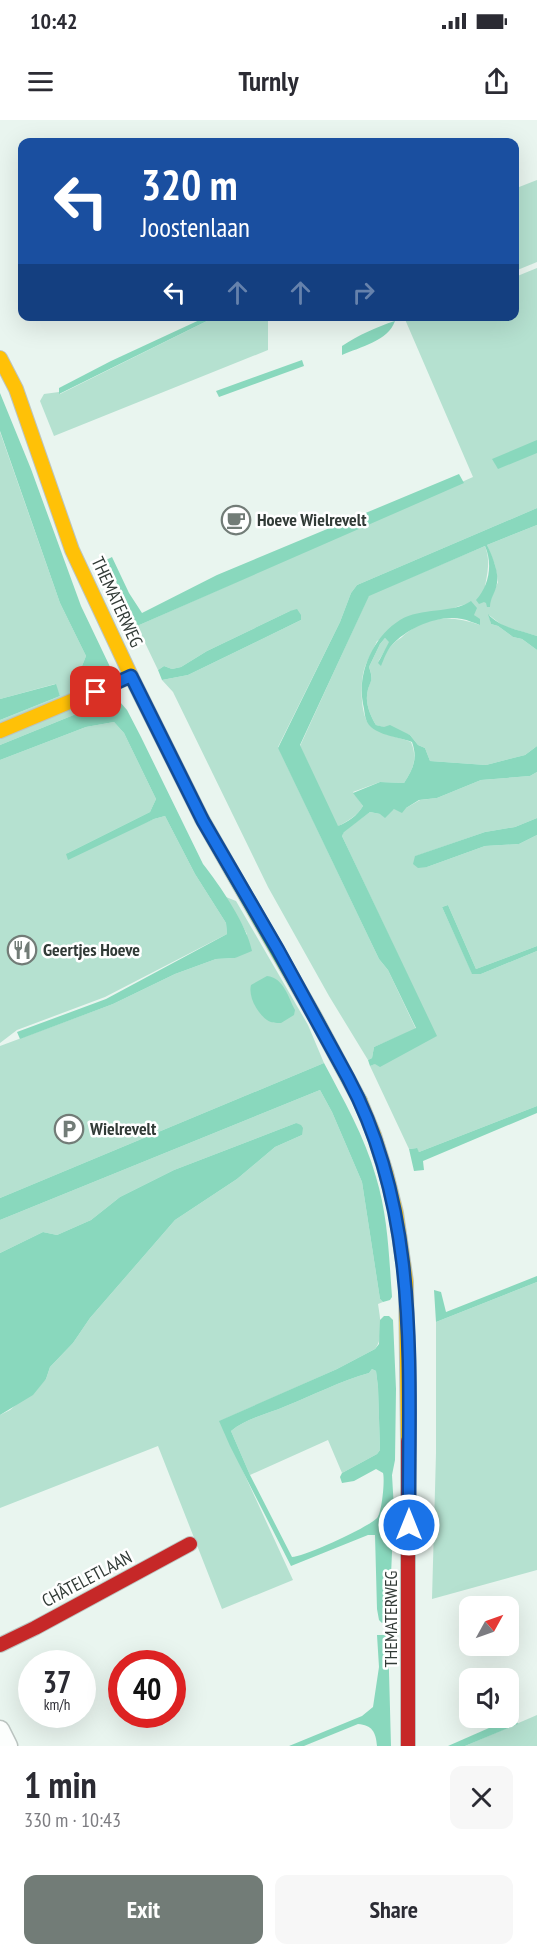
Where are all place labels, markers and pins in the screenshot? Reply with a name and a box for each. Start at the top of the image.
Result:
cafe icon: Hoeve Wielrevelt [220,504,252,536]
place label: Hoeve Wielrevelt [257,508,367,531]
pin [70,666,121,717]
restaurant icon: Geertjes Hoeve [6,934,38,966]
place label: Geertjes Hoeve [43,938,140,961]
parking icon: Wielrevelt [53,1113,85,1145]
place label: Wielrevelt [89,1117,157,1140]

